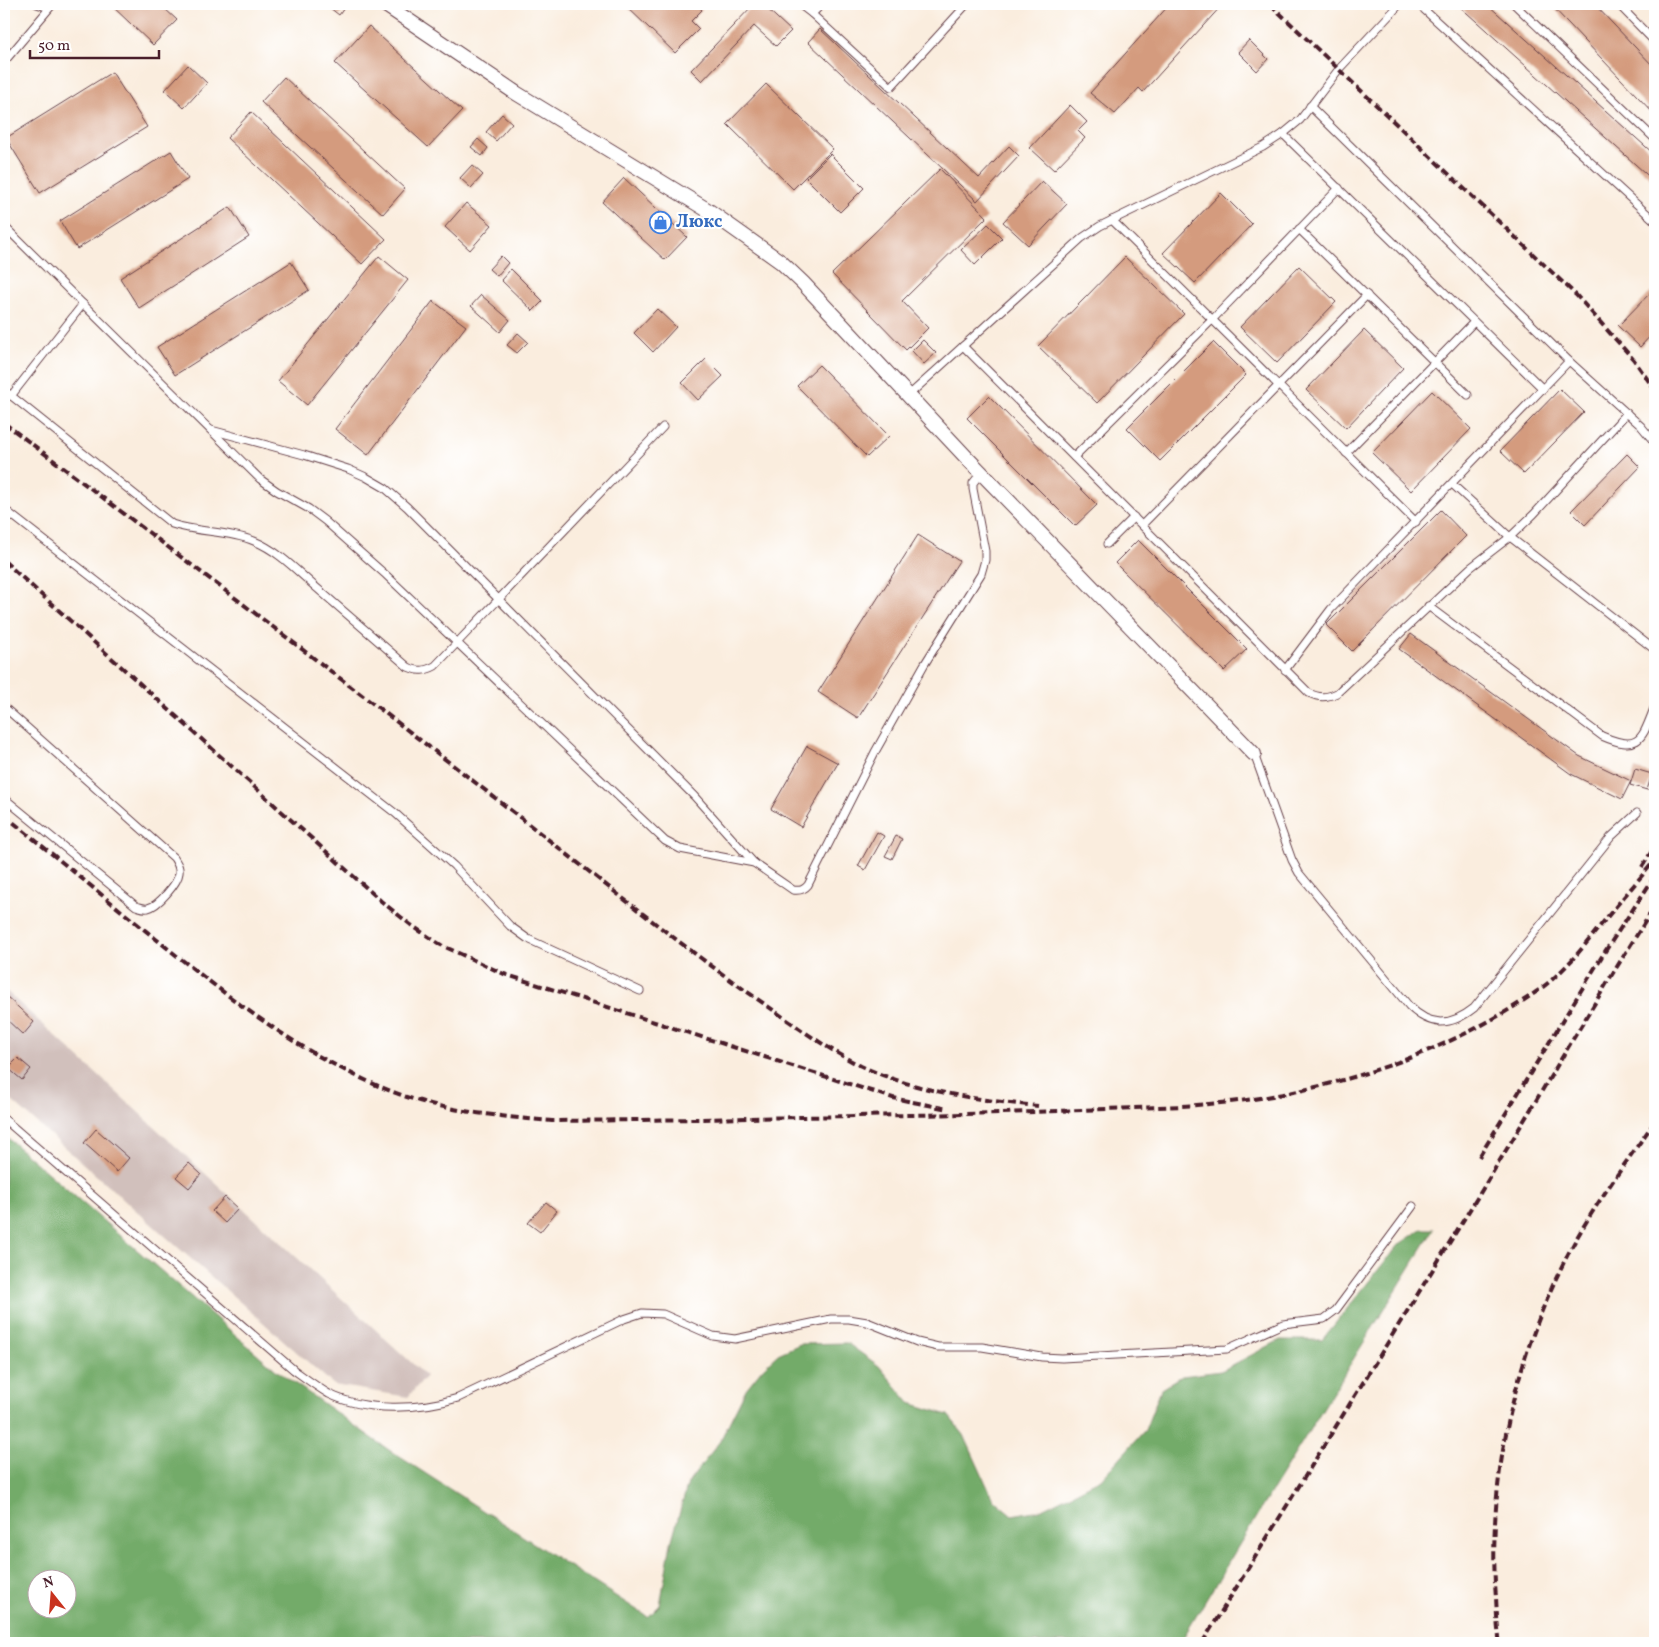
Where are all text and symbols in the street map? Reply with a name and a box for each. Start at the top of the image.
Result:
scale bar [30,28,159,60]
text: 50 m [38,36,70,57]
shop icon: Люкс [648,210,672,234]
place label: Люкс [676,210,722,235]
north arrow [28,1570,78,1620]
text: N [41,1572,56,1594]

